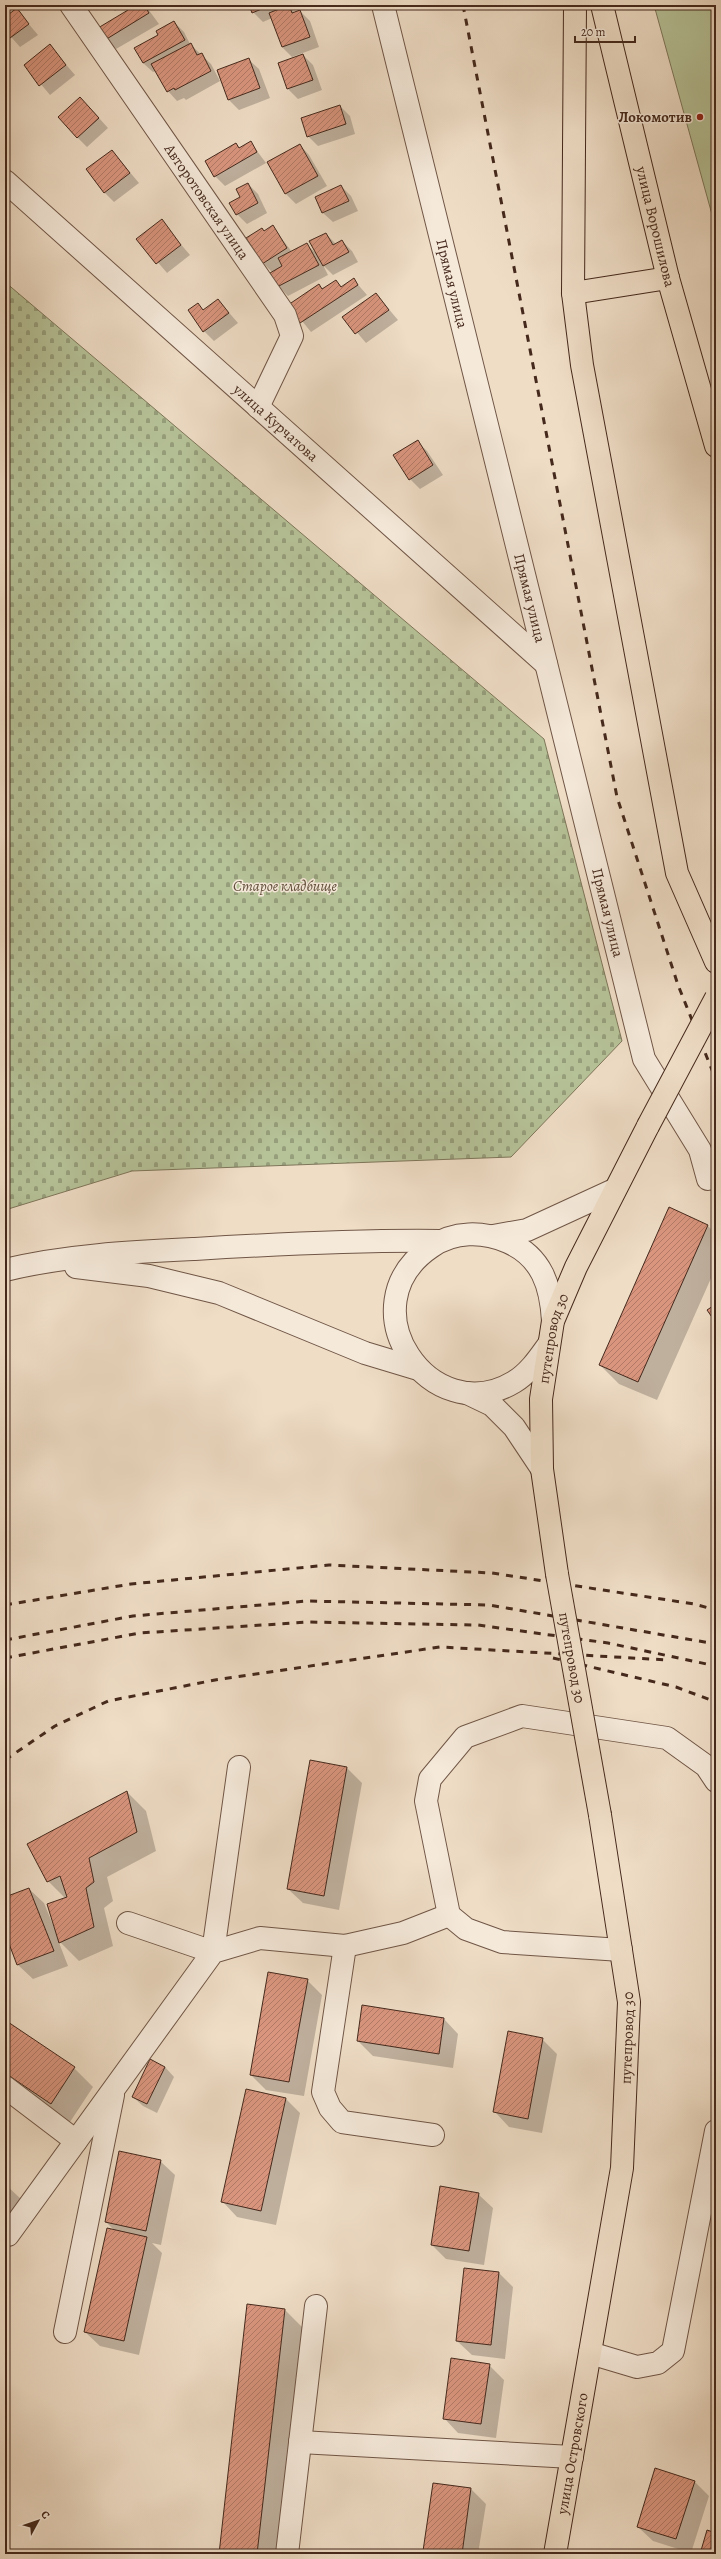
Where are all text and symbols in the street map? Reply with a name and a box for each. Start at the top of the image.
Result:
scale bar [575,18,635,44]
text: 20 m [581,24,605,40]
place label: Локомотив [618,107,692,127]
marker: Локомотив [695,112,705,122]
street label: Авторотовская улица [159,139,254,263]
street label: улица Ворошилова [631,163,680,289]
street label: Прямая улица [431,237,473,330]
street label: улица Курчатова [228,379,323,466]
street label: Прямая улица [509,551,551,645]
street label: Прямая улица [587,866,628,959]
park label: Старое кладбище [233,876,338,896]
street label: путепровод 30 [534,1290,574,1385]
street label: путепровод 30 [554,1611,590,1705]
street label: путепровод 30 [616,1990,639,2084]
street label: улица Островского [552,2391,593,2517]
north arrow [18,2501,58,2541]
text: С [37,2507,53,2522]

